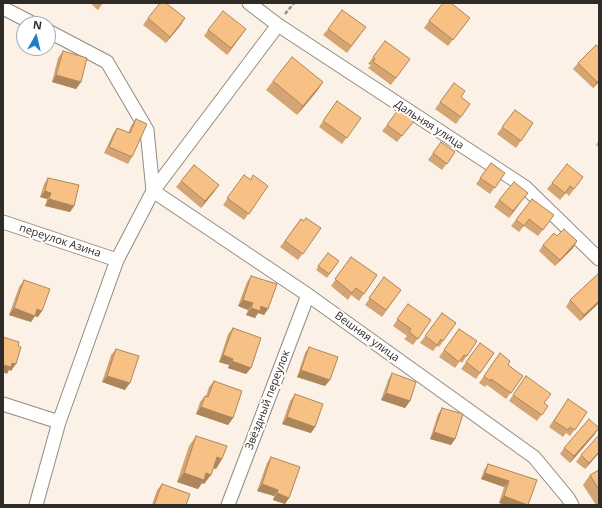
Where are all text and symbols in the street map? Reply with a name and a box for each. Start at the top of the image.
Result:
north arrow [16,16,56,56]
text: N [32,17,43,33]
street label: Дальняя улица [392,98,466,152]
street label: переулок Азина [17,222,103,260]
street label: Вешняя улица [332,309,402,365]
street label: Звёздный переулок [243,348,293,452]

